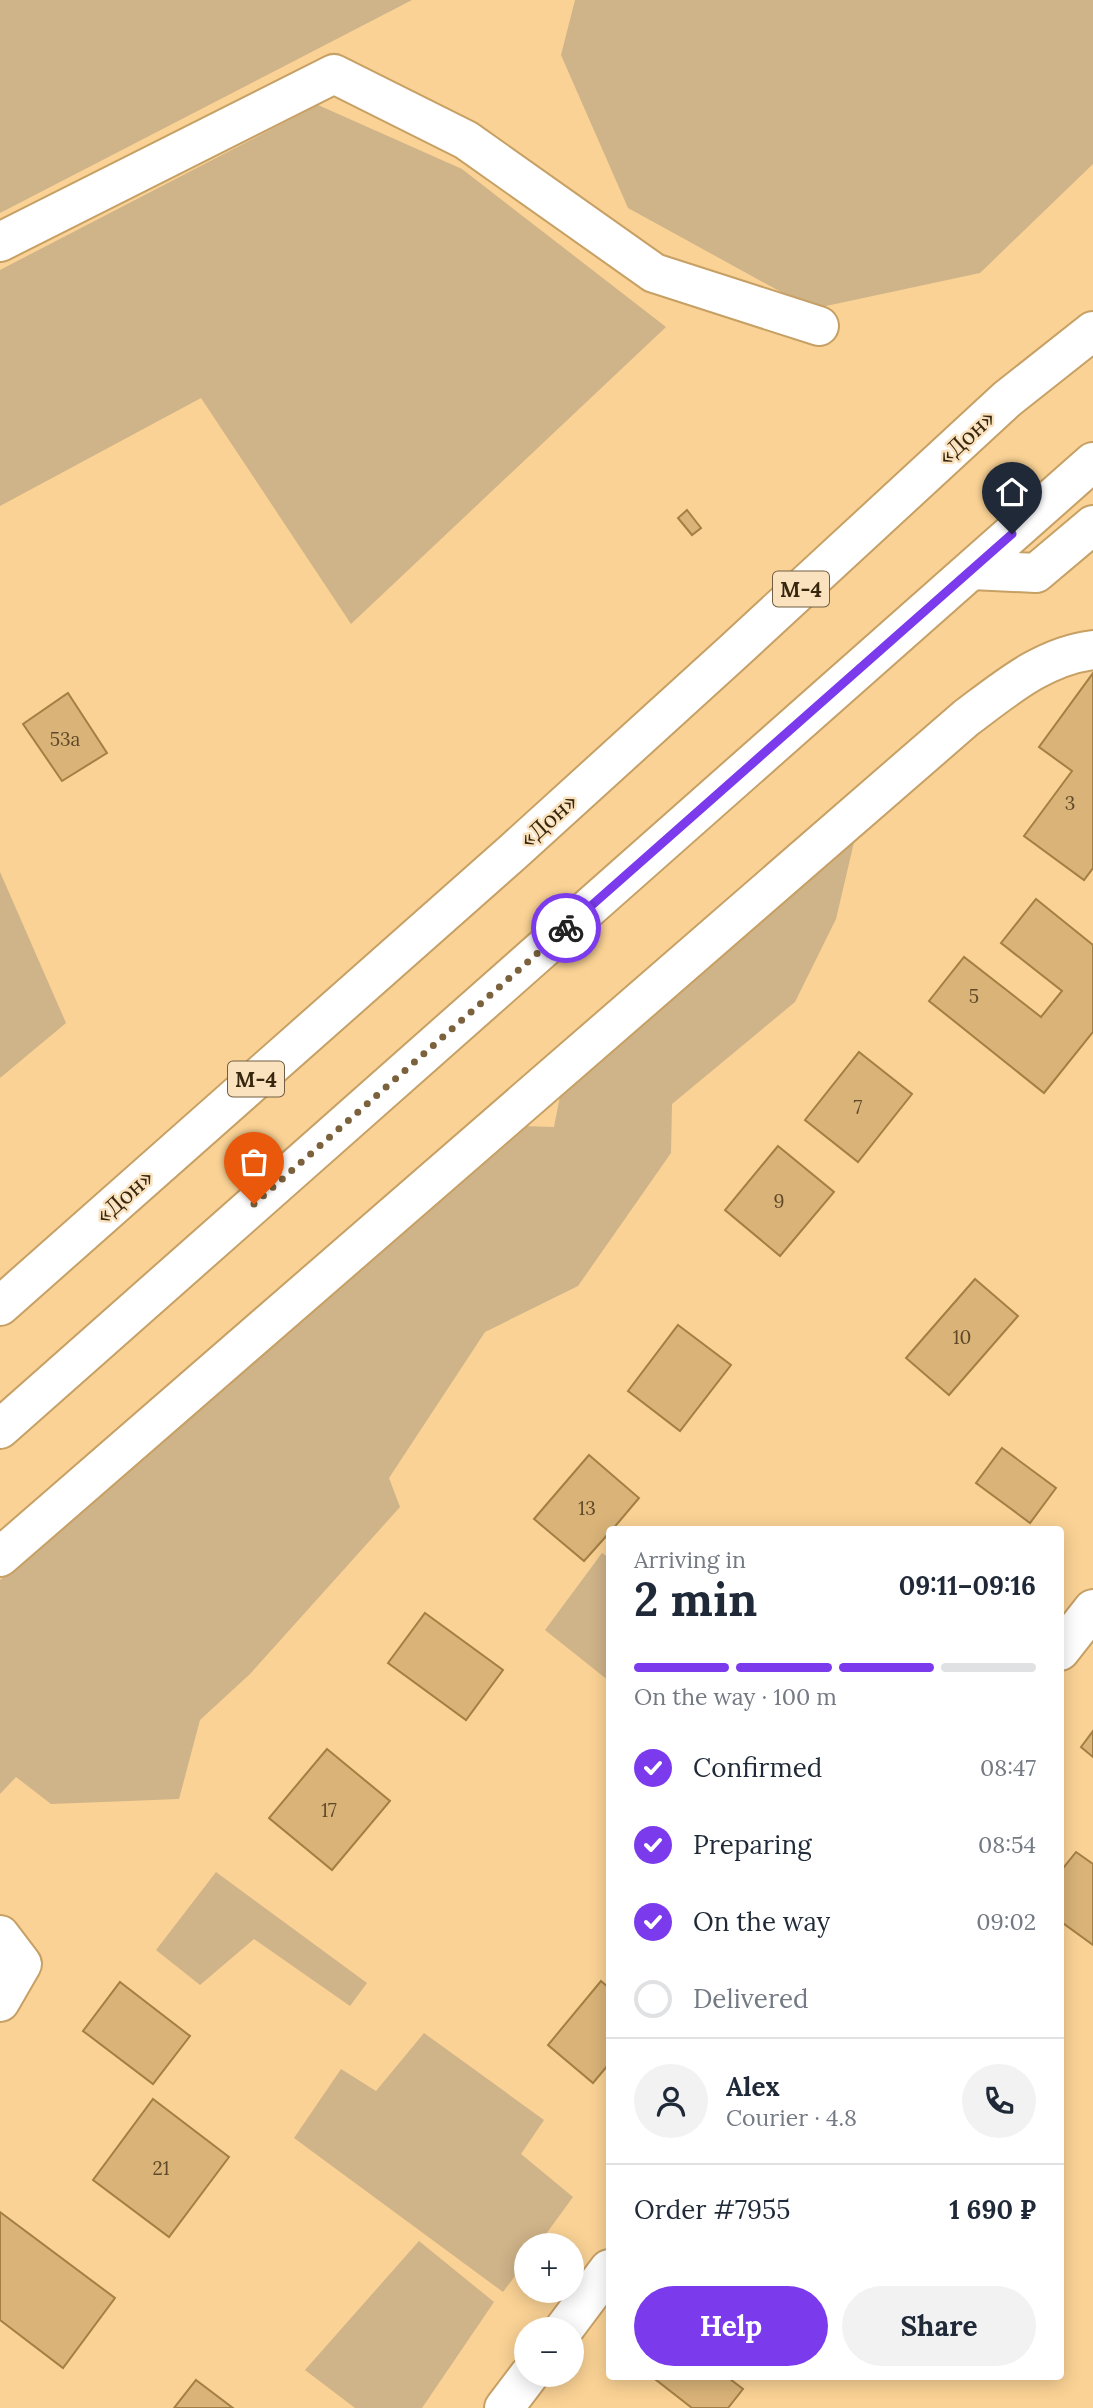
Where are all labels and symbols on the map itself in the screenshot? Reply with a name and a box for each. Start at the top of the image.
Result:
street label: «Дон» [931,403,1001,471]
pin [982,462,1042,534]
road number: М-4 [773,572,829,606]
house number: 53а [50,727,81,751]
street label: «Дон» [513,786,583,854]
house number: 3 [1065,791,1075,815]
courier [531,893,601,963]
house number: 5 [969,984,979,1008]
road number: М-4 [228,1062,284,1096]
house number: 7 [854,1095,863,1119]
pin [224,1132,284,1204]
street label: «Дон» [89,1162,159,1230]
house number: 9 [774,1189,784,1213]
house number: 10 [953,1325,971,1349]
house number: 13 [578,1496,596,1520]
house number: 17 [321,1798,337,1822]
house number: 21 [152,2156,170,2180]

